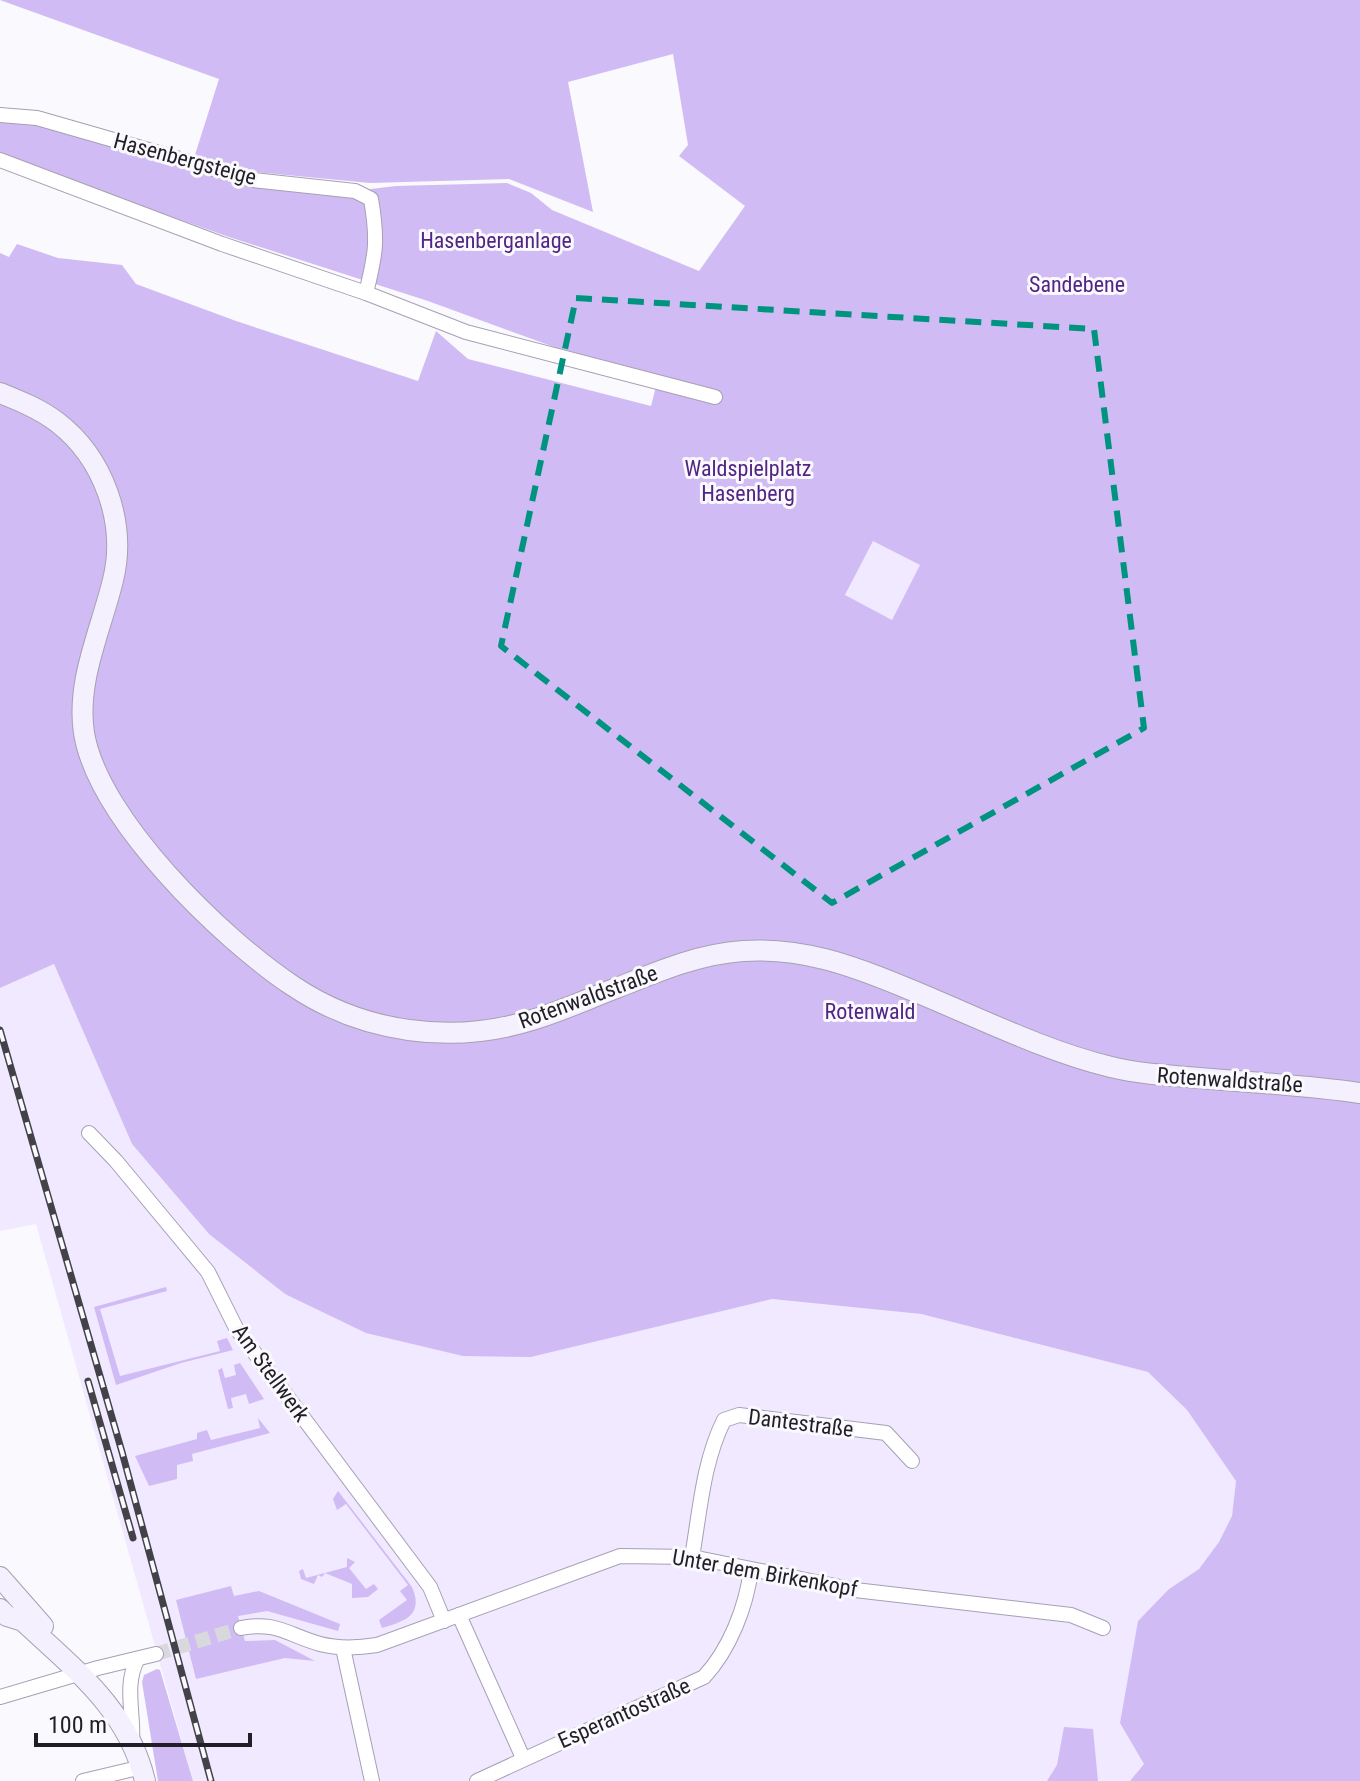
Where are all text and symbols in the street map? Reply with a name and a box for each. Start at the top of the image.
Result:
street label: Hasenbergsteige [111,128,259,190]
park label: Hasenberganlage [420,228,572,253]
park label: Sandebene [1029,272,1125,297]
park label: Waldspielplatz Hasenberg [685,456,811,506]
street label: Rotenwaldstraße [515,960,661,1034]
park label: Rotenwald [825,999,916,1024]
street label: Rotenwaldstraße [1156,1062,1304,1098]
street label: Am Stellwerk [227,1320,315,1426]
street label: Dantestraße [747,1404,855,1442]
street label: Unter dem Birkenkopf [670,1544,860,1602]
street label: Esperantostraße [554,1673,694,1753]
scale bar [36,1697,250,1747]
text: 100 m [48,1711,107,1739]

